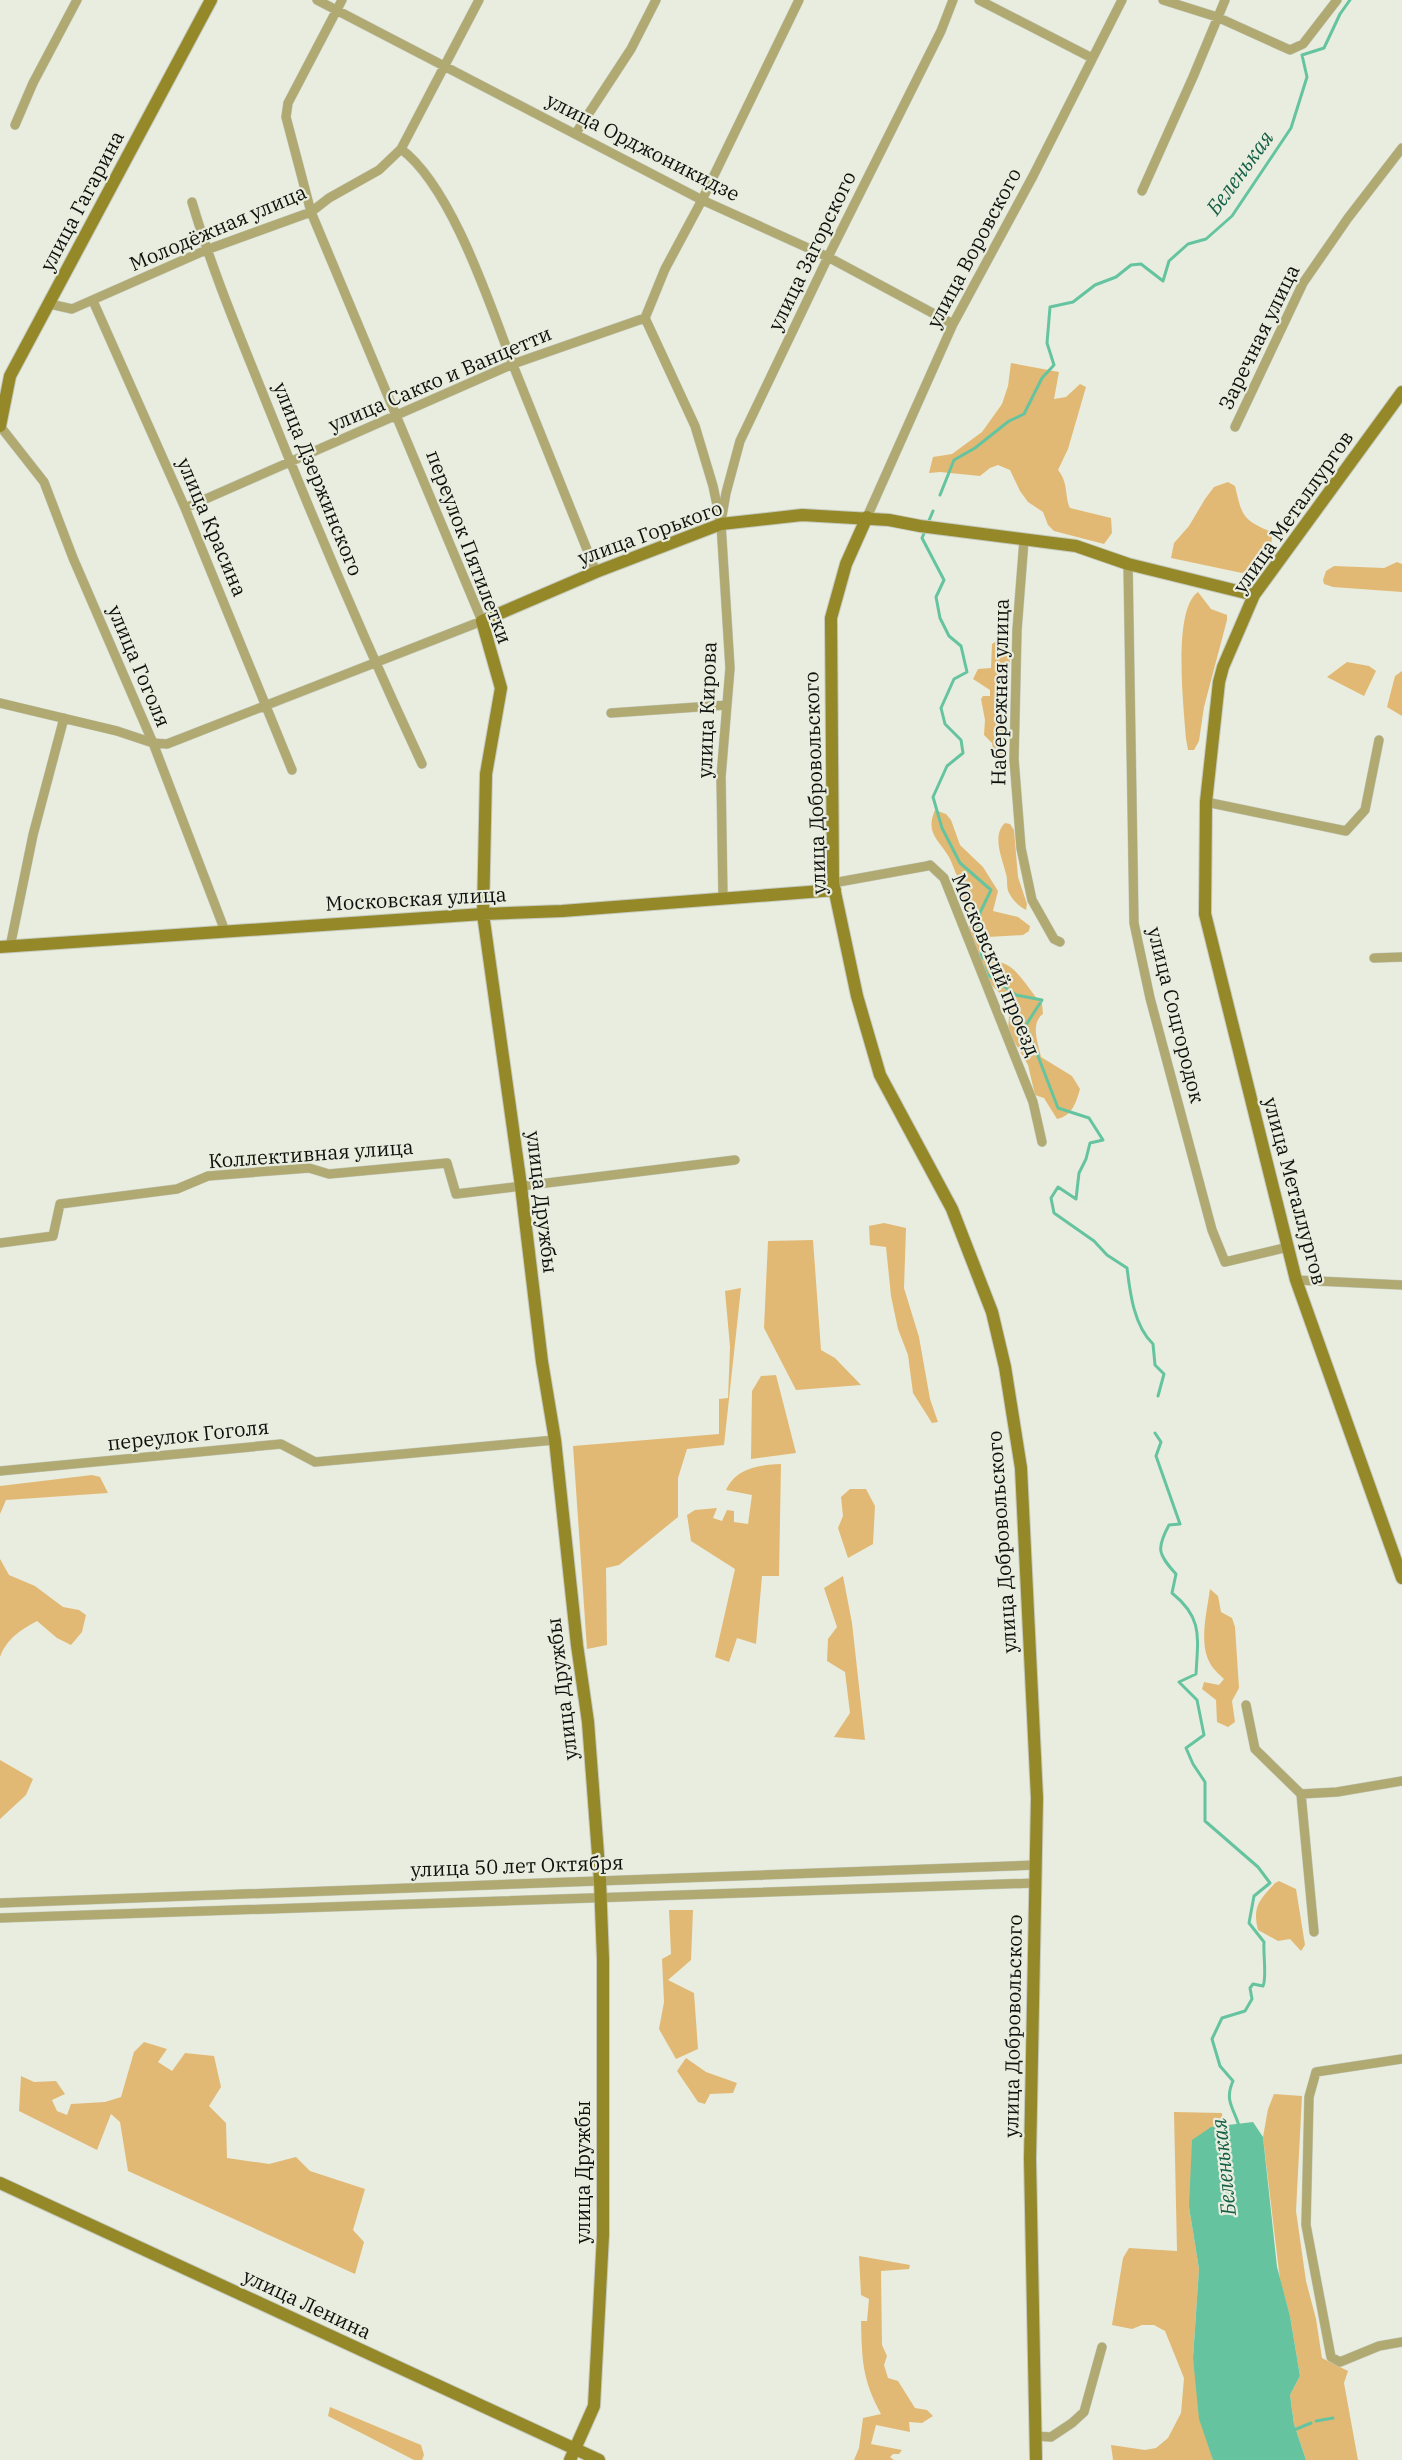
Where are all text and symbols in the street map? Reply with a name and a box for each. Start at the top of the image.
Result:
street label: улица Орджоникидзе [542,86,745,207]
water label: Беленькая [1199,125,1279,221]
street label: улица Гагарина [33,126,130,276]
street label: улица Воровского [920,163,1027,333]
street label: улица Загорского [761,166,862,335]
street label: Молодёжная улица [125,178,311,277]
street label: Заречная улица [1212,260,1305,414]
street label: улица Сакко и Ванцетти [324,319,556,438]
street label: улица Дзержинского [267,378,370,580]
street label: улица Металлургов [1226,425,1359,599]
street label: переулок Пятилетки [420,446,519,648]
street label: улица Красина [171,453,254,600]
street label: улица Горького [574,494,726,571]
street label: Набережная улица [984,598,1015,786]
street label: улица Гоголя [102,601,177,731]
street label: улица Кирова [691,641,722,779]
street label: улица Добровольского [797,671,832,895]
street label: Московский проезд [946,869,1047,1060]
street label: Московская улица [325,880,507,917]
street label: улица Соцгородок [1142,924,1212,1106]
street label: улица Металлургов [1257,1094,1333,1288]
street label: улица Дружбы [520,1129,565,1275]
street label: Коллективная улица [208,1133,414,1174]
street label: переулок Гоголя [106,1413,270,1456]
street label: улица Добровольского [980,1430,1023,1654]
street label: улица Дружбы [539,1616,584,1762]
street label: улица 50 лет Октября [410,1848,624,1883]
street label: улица Добровольского [997,1914,1028,2138]
street label: улица Дружбы [569,2100,596,2244]
water label: Беленькая [1204,2117,1242,2218]
street label: улица Ленина [239,2262,376,2345]

